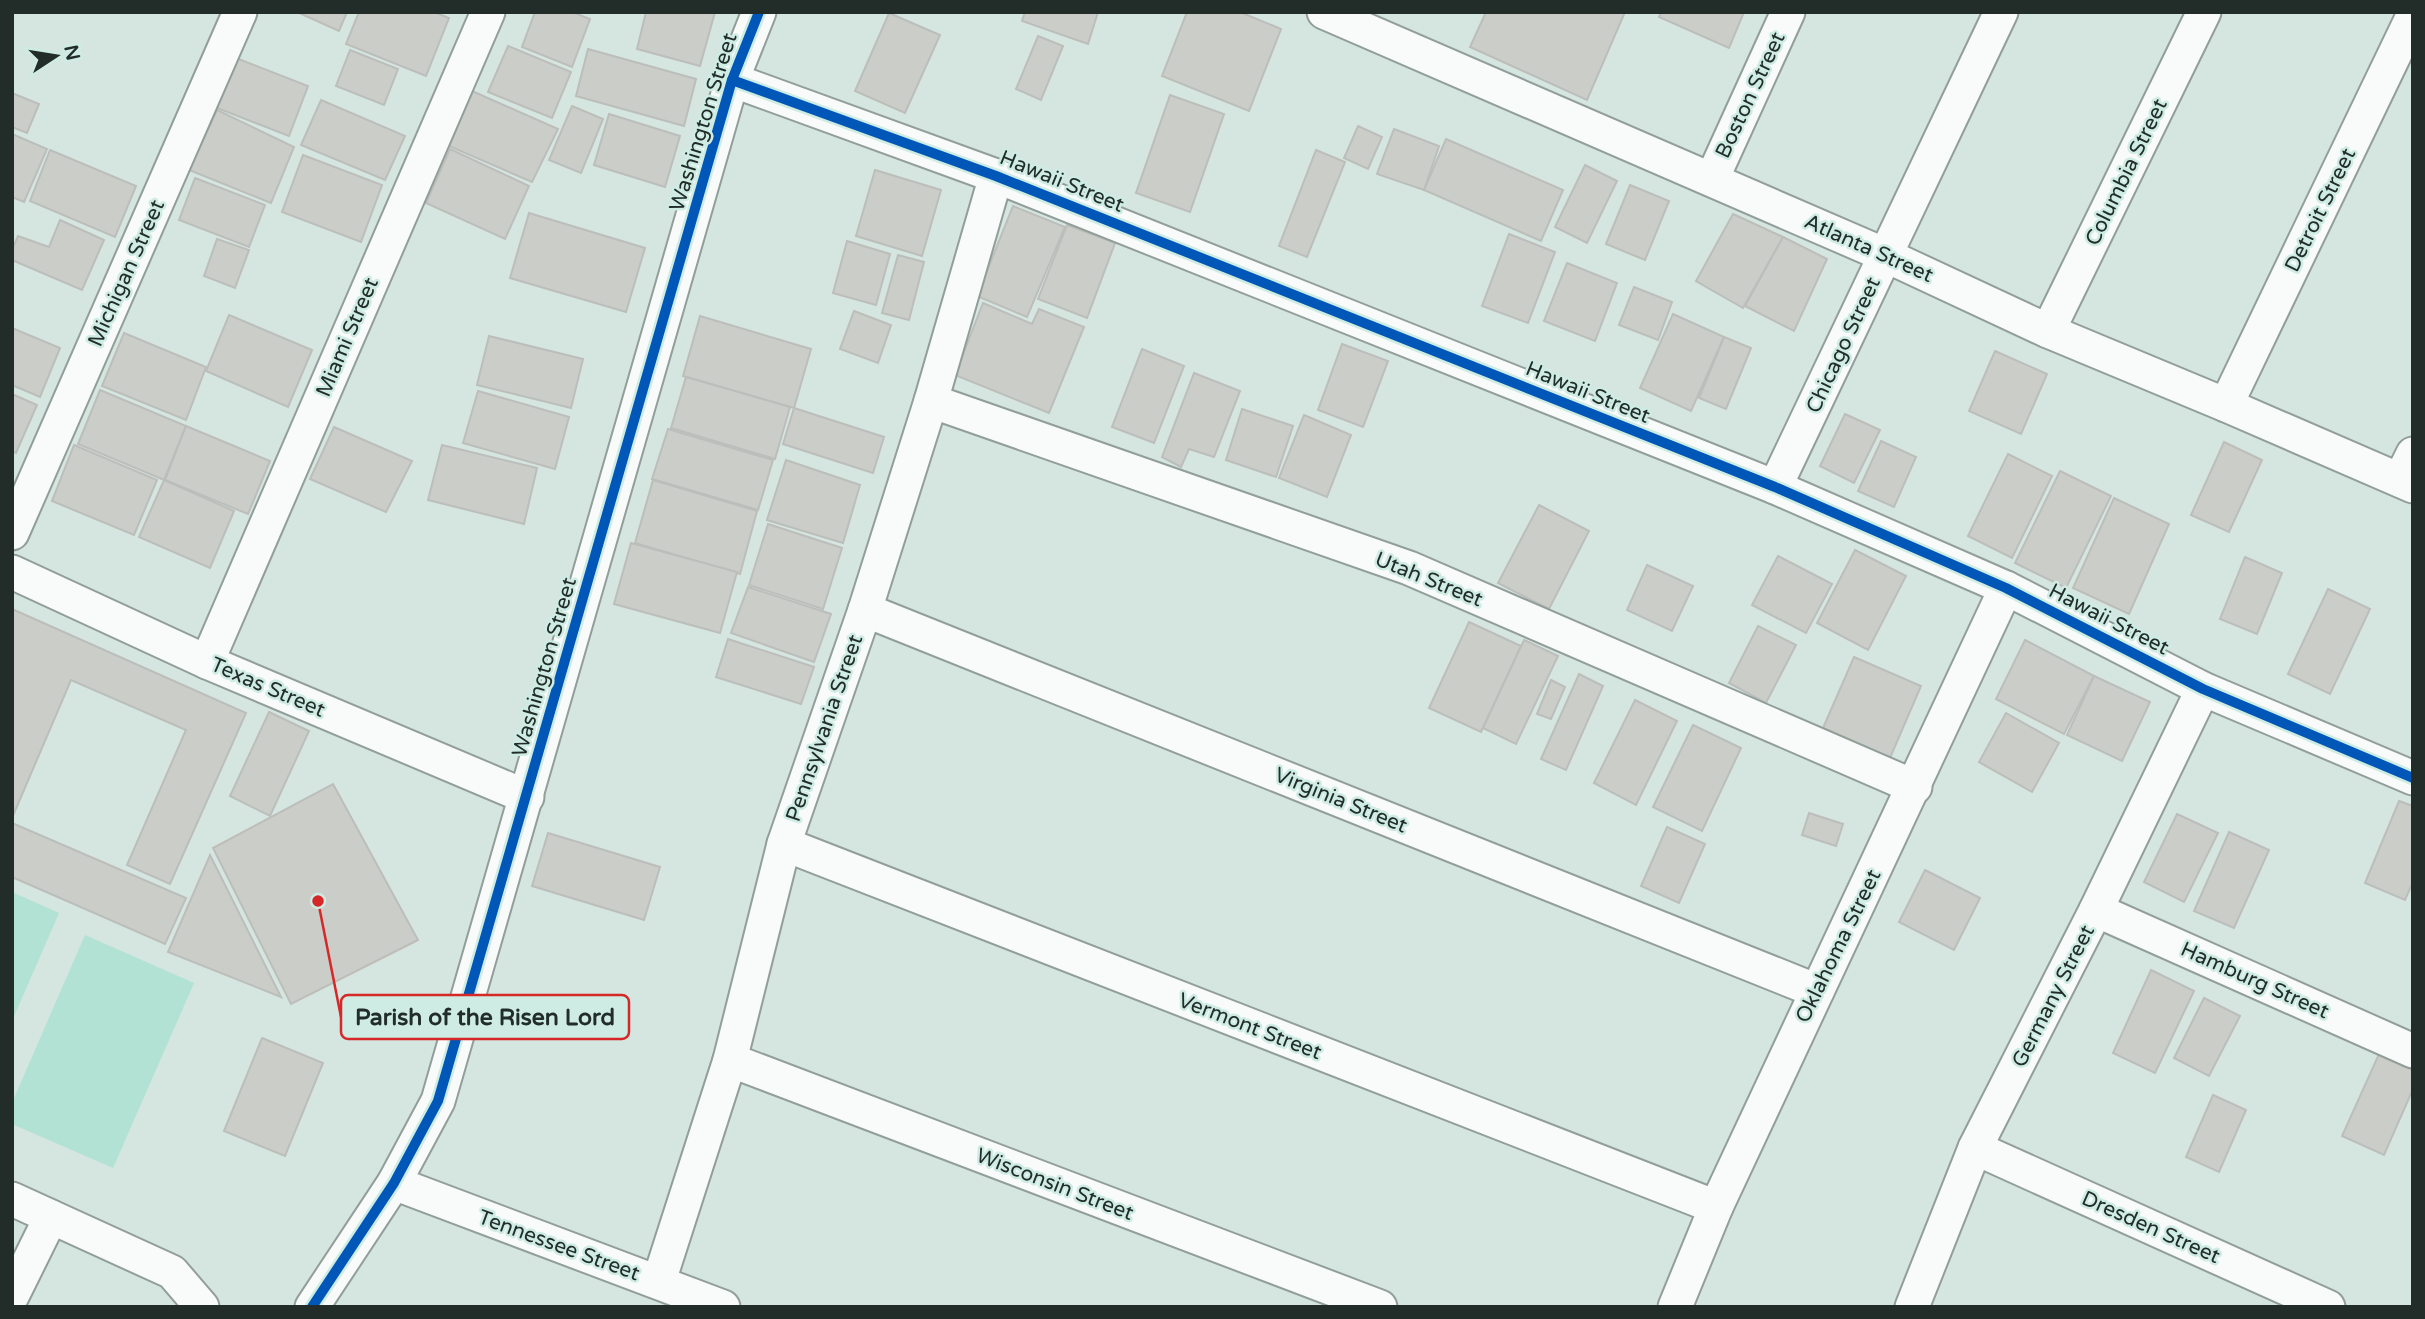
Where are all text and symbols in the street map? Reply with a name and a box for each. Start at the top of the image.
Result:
north arrow [21,21,91,91]
street label: Boston Street [1710,28,1791,162]
street label: Washington Street [664,30,743,214]
text: N [59,43,84,62]
street label: Columbia Street [2080,95,2173,250]
street label: Detroit Street [2280,144,2361,276]
street label: Hawaii Street [996,145,1128,218]
street label: Michigan Street [83,196,170,350]
street label: Atlanta Street [1801,209,1937,288]
street label: Chicago Street [1801,273,1886,417]
street label: Miami Street [311,274,384,401]
street label: Hawaii Street [1522,356,1654,429]
street label: Utah Street [1371,547,1486,612]
street label: Washington Street [507,575,582,760]
street label: Hawaii Street [2044,578,2173,660]
street label: Pennsylvania Street [781,631,868,825]
street label: Texas Street [207,652,329,723]
street label: Virginia Street [1271,762,1411,838]
street label: Oklahoma Street [1791,865,1886,1027]
street label: Germany Street [2007,921,2100,1072]
street label: Hamburg Street [2177,937,2333,1024]
street label: Vermont Street [1175,988,1325,1065]
callout: Parish of the Risen Lord [341,995,629,1039]
text: Parish of the Risen Lord [355,1004,615,1032]
street label: Wisconsin Street [973,1143,1137,1226]
street label: Dresden Street [2078,1186,2224,1269]
street label: Tennessee Street [475,1205,643,1286]

